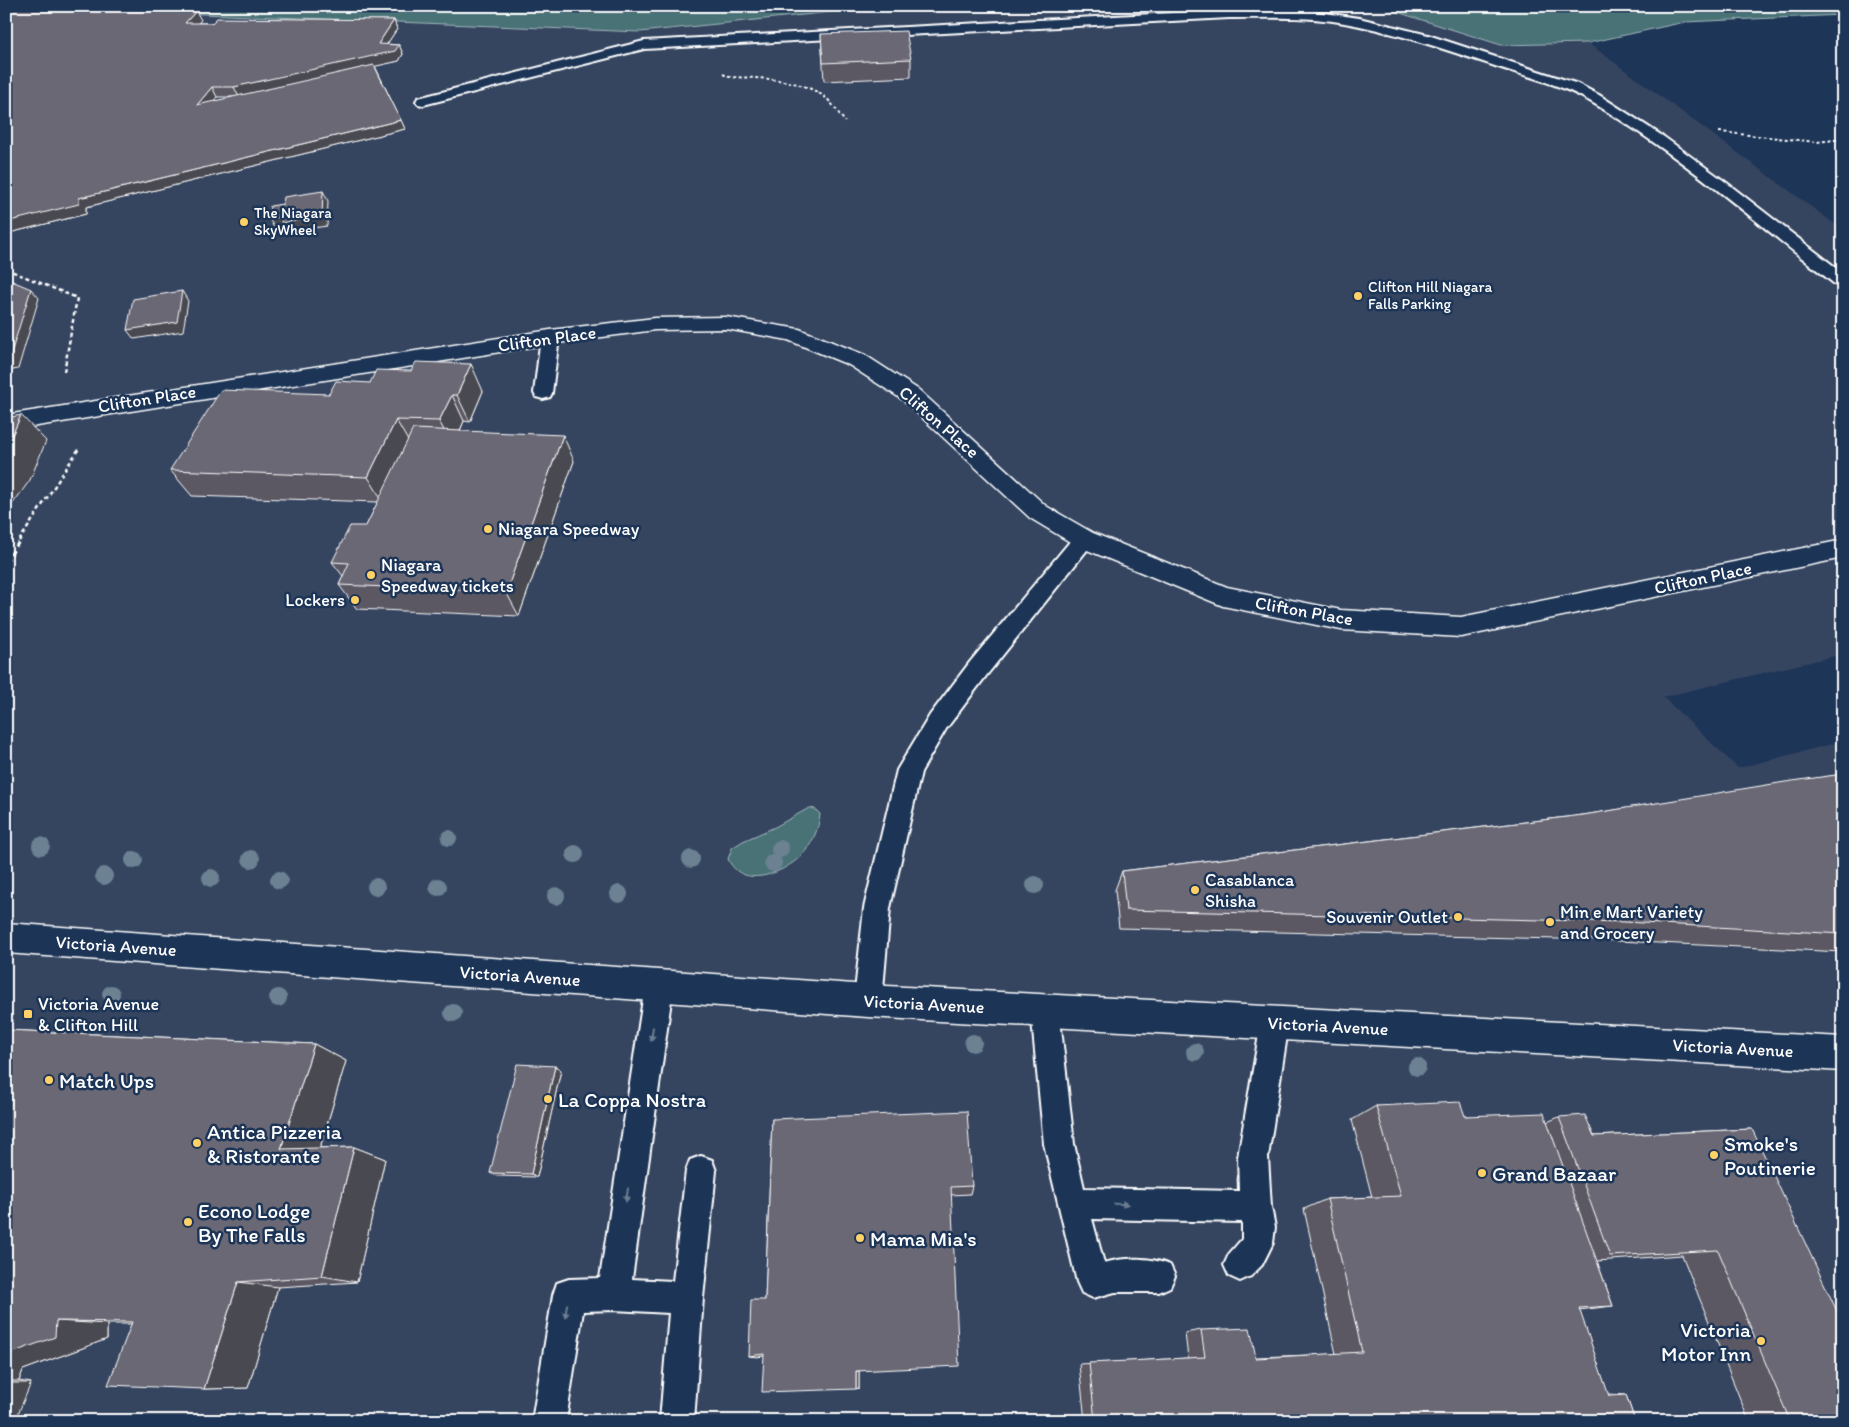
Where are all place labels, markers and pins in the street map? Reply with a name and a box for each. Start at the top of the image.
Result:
place label: The Niagara SkyWheel [254,204,332,239]
marker: The Niagara SkyWheel [238,216,250,228]
place label: Clifton Hill Niagara Falls Parking [1368,278,1493,313]
marker: Clifton Hill Niagara Falls Parking [1352,290,1364,302]
place label: Niagara Speedway [498,518,640,540]
marker: Niagara Speedway [482,523,494,535]
place label: Niagara Speedway tickets [381,554,514,597]
marker: Niagara Speedway tickets [365,569,377,581]
place label: Lockers [285,589,345,611]
marker: Lockers [349,594,361,606]
place label: Casablanca Shisha [1205,869,1295,912]
marker: Casablanca Shisha [1189,884,1201,896]
place label: Min e Mart Variety and Grocery [1560,901,1703,944]
place label: Souvenir Outlet [1326,906,1448,928]
marker: Souvenir Outlet [1452,911,1464,923]
marker: Min e Mart Variety and Grocery [1544,916,1556,928]
place label: Victoria Avenue & Clifton Hill [38,993,159,1036]
marker: Victoria Avenue & Clifton Hill [22,1008,34,1020]
place label: Match Ups [59,1068,154,1093]
marker: Match Ups [43,1074,55,1086]
place label: La Coppa Nostra [558,1087,706,1112]
marker: La Coppa Nostra [542,1093,554,1105]
place label: Antica Pizzeria & Ristorante [207,1119,342,1168]
place label: Smoke's Poutinerie [1724,1131,1816,1180]
marker: Antica Pizzeria & Ristorante [191,1137,203,1149]
marker: Smoke's Poutinerie [1708,1149,1720,1161]
place label: Grand Bazaar [1492,1161,1616,1186]
marker: Grand Bazaar [1476,1167,1488,1179]
place label: Econo Lodge By The Falls [198,1198,310,1247]
marker: Econo Lodge By The Falls [182,1216,194,1228]
place label: Mama Mia's [870,1226,977,1251]
marker: Mama Mia's [854,1232,866,1244]
place label: Victoria Motor Inn [1661,1317,1751,1366]
marker: Victoria Motor Inn [1755,1335,1767,1347]

